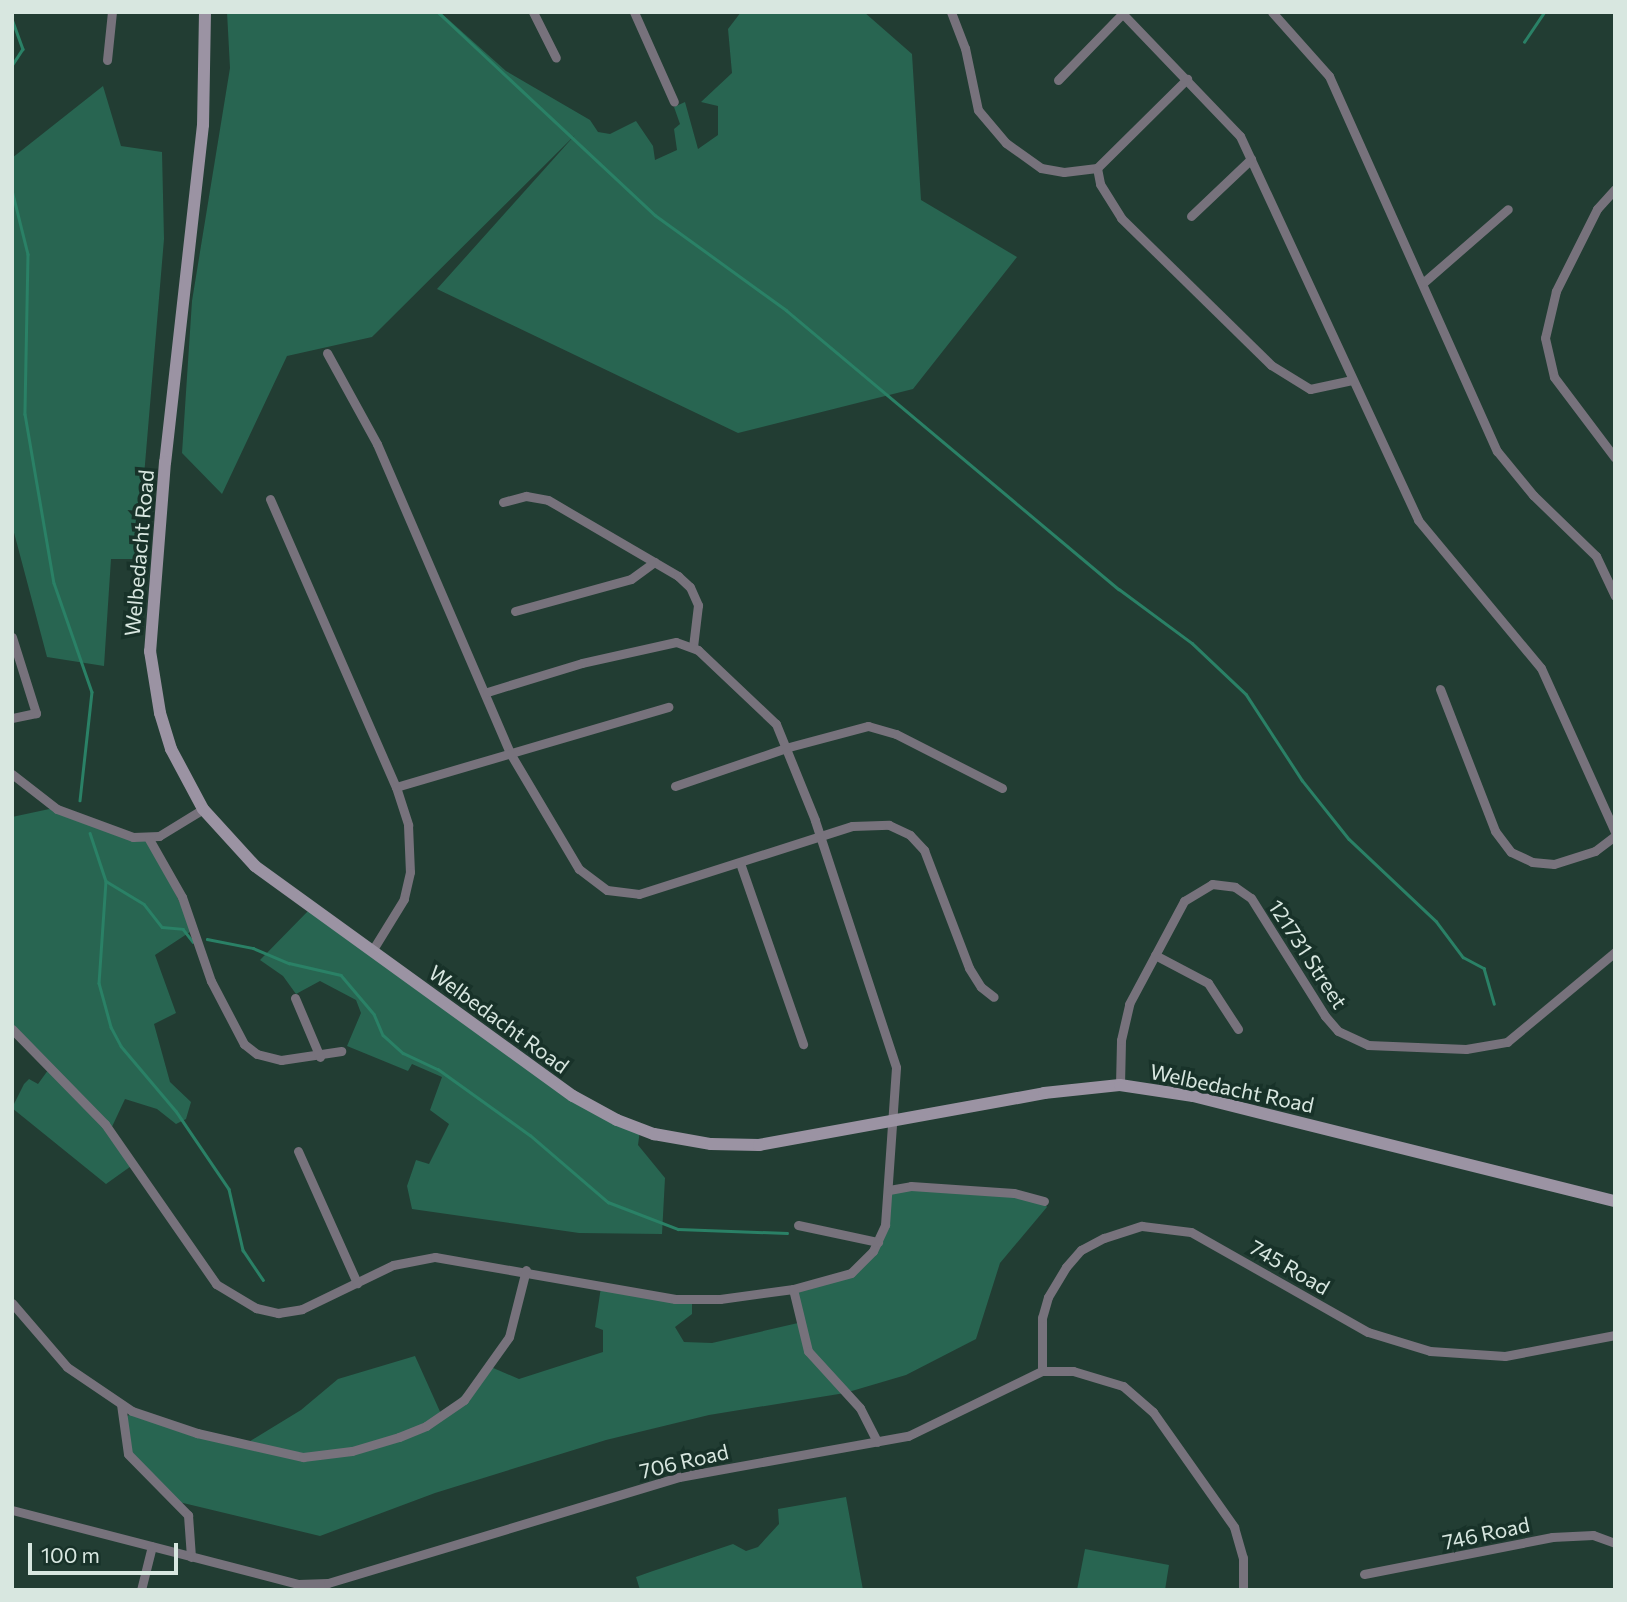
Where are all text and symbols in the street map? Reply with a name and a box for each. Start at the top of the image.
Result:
street label: Welbedacht Road [119,469,159,637]
street label: 121731 Street [1263,895,1353,1013]
street label: Welbedacht Road [424,960,574,1078]
street label: Welbedacht Road [1148,1058,1316,1118]
street label: 745 Road [1246,1234,1334,1300]
street label: 706 Road [637,1439,731,1483]
street label: 746 Road [1440,1512,1532,1554]
scale bar [32,1528,182,1572]
text: 100 m [41,1542,100,1567]

